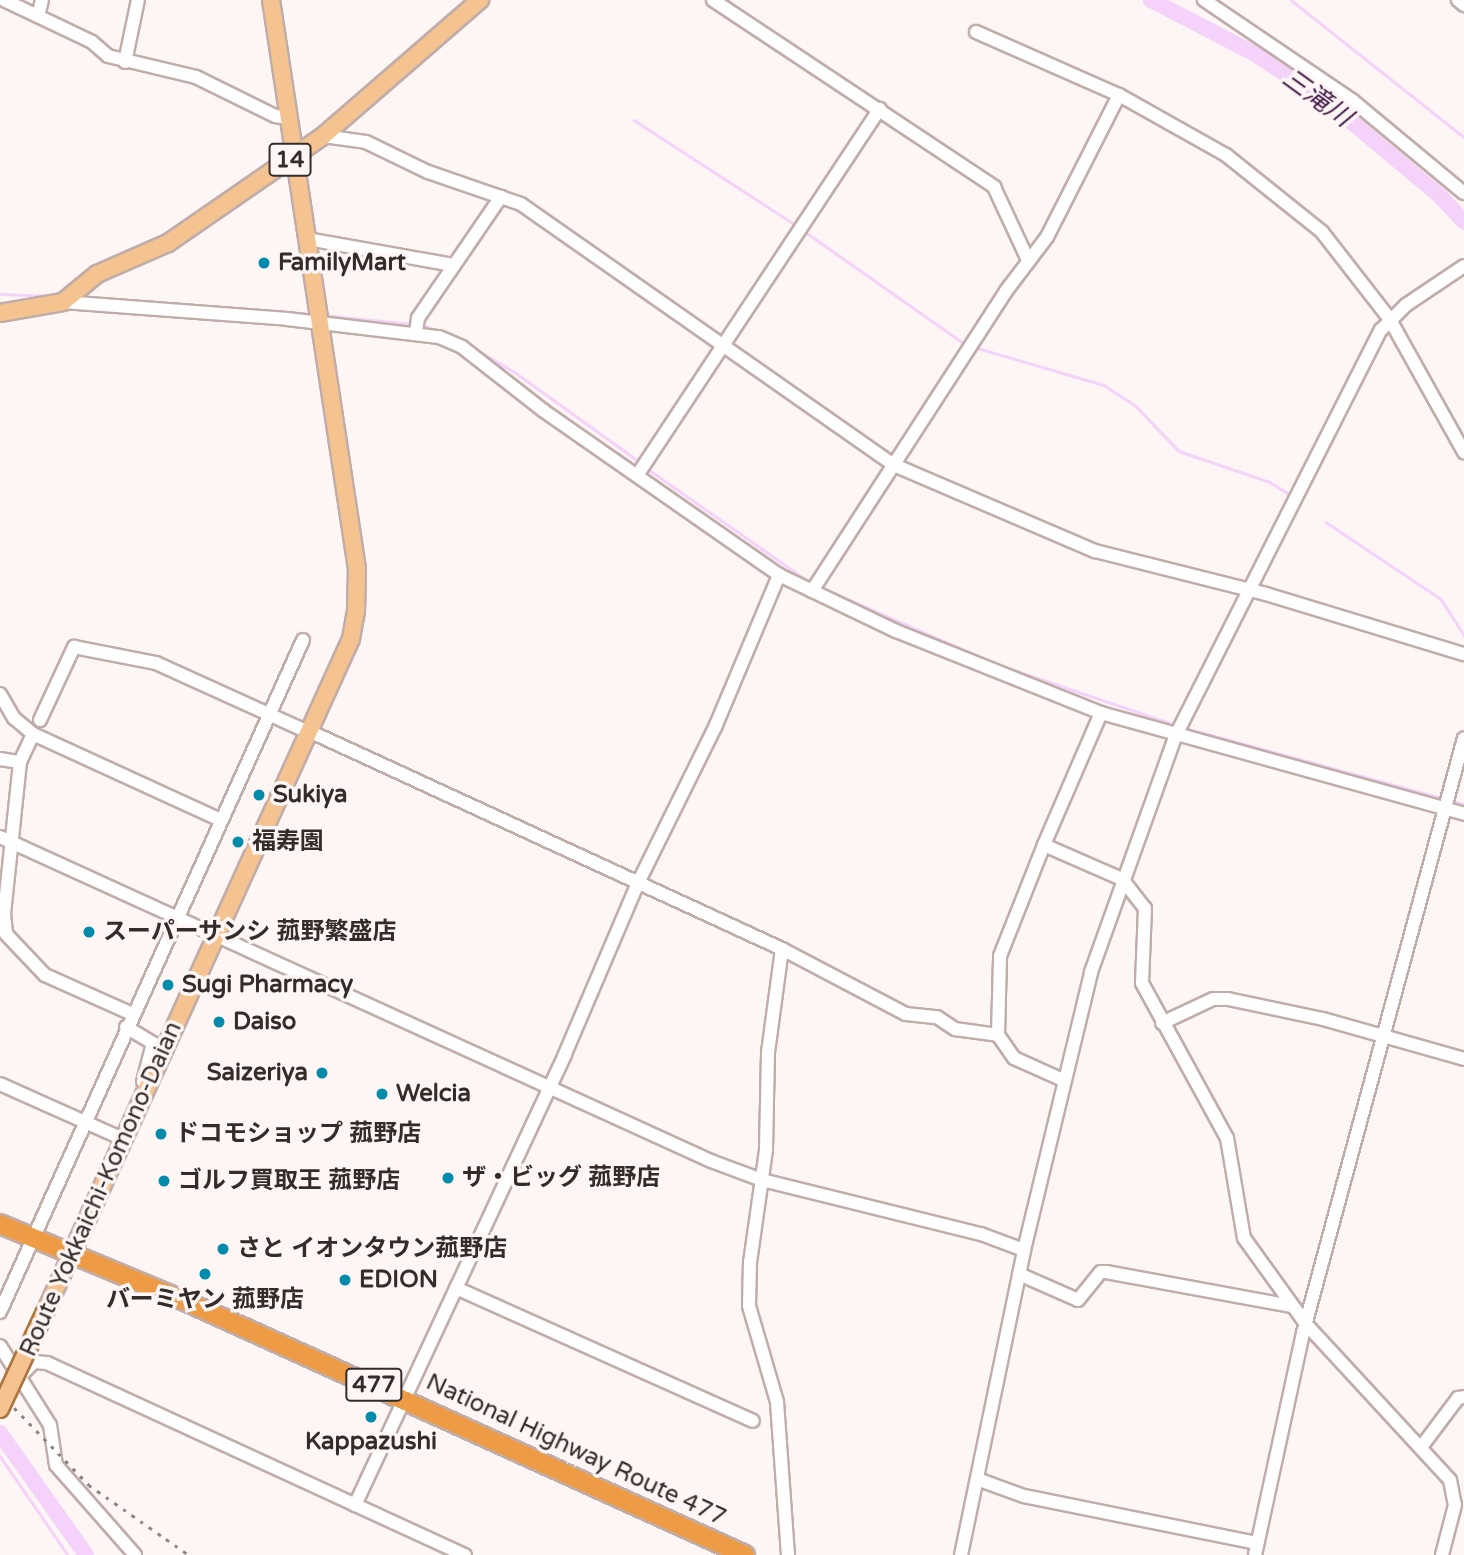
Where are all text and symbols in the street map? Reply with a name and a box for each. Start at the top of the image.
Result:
water label: 三滝川 [1276,62,1358,134]
road number: 14 [267,140,313,180]
place label: FamilyMart [278,249,406,277]
marker: FamilyMart [256,255,272,271]
place label: Sukiya [273,781,347,809]
marker: Sukiya [251,787,267,803]
place label: 福寿園 [252,828,324,856]
marker: 福寿園 [230,834,246,850]
place label: スーパーサンシ 菰野繁盛店 [103,918,397,946]
marker: スーパーサンシ 菰野繁盛店 [81,924,97,940]
place label: Sugi Pharmacy [182,971,353,999]
marker: Sugi Pharmacy [160,977,176,993]
place label: Daiso [233,1008,296,1036]
marker: Daiso [211,1014,227,1030]
street label: Route Yokkaichi-Komono-Daian [14,1017,188,1361]
place label: Saizeriya [207,1059,308,1087]
marker: Saizeriya [314,1065,330,1081]
place label: Welcia [396,1080,471,1108]
marker: Welcia [374,1086,390,1102]
place label: ドコモショップ 菰野店 [175,1120,421,1148]
marker: ドコモショップ 菰野店 [153,1126,169,1142]
place label: ザ・ビッグ 菰野店 [462,1164,660,1192]
place label: ゴルフ買取王 菰野店 [178,1167,400,1195]
marker: ザ・ビッグ 菰野店 [440,1170,456,1186]
marker: ゴルフ買取王 菰野店 [156,1173,172,1189]
place label: さと イオンタウン菰野店 [237,1235,507,1263]
marker: さと イオンタウン菰野店 [215,1241,231,1257]
marker: バーミヤン 菰野店 [197,1266,213,1282]
place label: EDION [359,1266,438,1294]
marker: EDION [337,1272,353,1288]
place label: バーミヤン 菰野店 [106,1286,304,1314]
road number: 477 [344,1366,404,1404]
street label: National Highway Route 477 [421,1368,731,1532]
marker: Kappazushi [363,1409,379,1425]
place label: Kappazushi [305,1428,437,1456]

